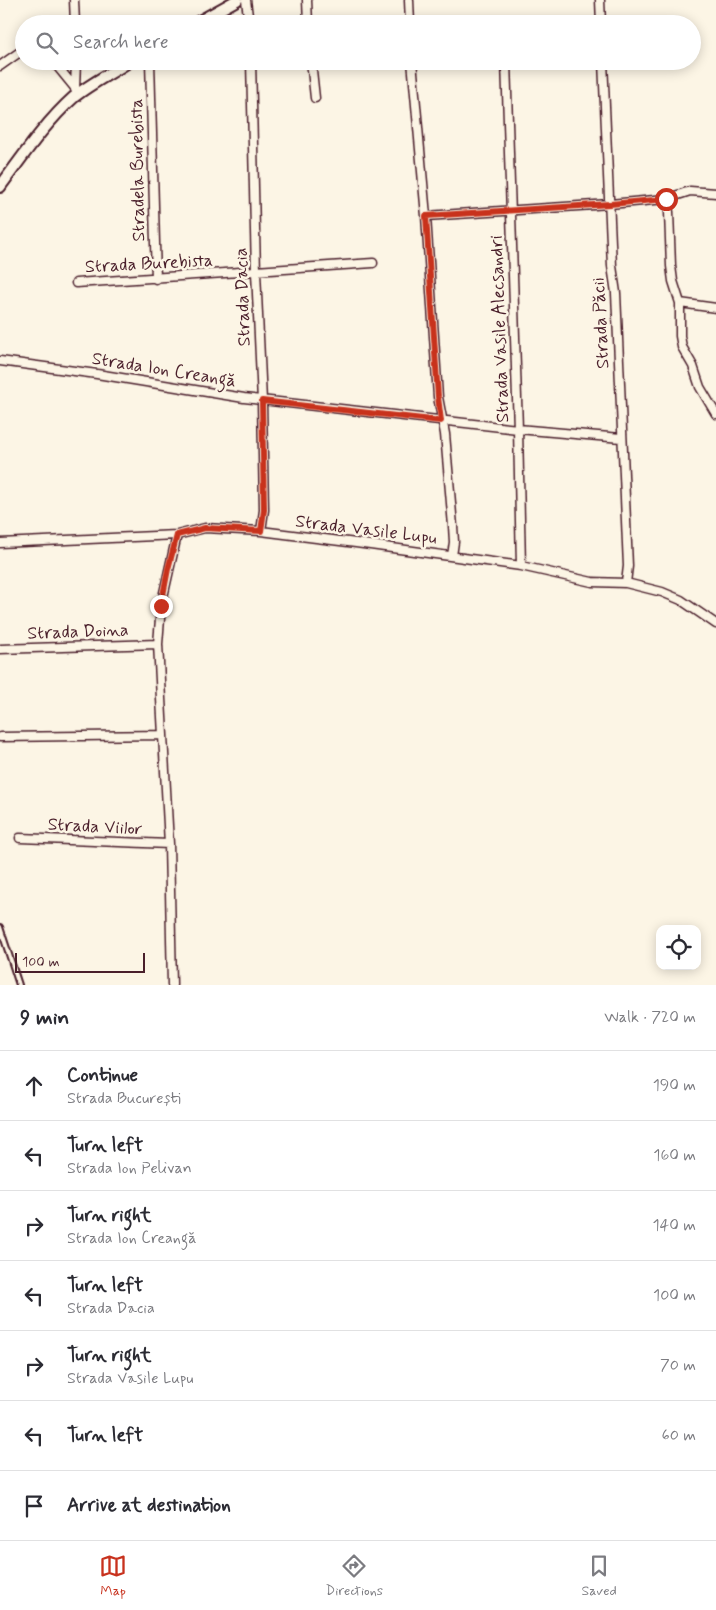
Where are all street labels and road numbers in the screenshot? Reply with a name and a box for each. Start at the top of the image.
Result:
street label: Stradela Burebista [125,98,151,242]
street label: Strada Vasile Alecsandri [485,235,515,423]
street label: Strada Dacia [229,247,257,347]
street label: Strada Burebista [84,249,214,279]
street label: Strada Păcii [587,277,615,369]
street label: Strada Ion Creangă [90,347,238,395]
street label: Strada Vasile Lupu [294,509,438,551]
street label: Strada Doina [27,618,129,646]
street label: Strada Viilor [47,813,143,841]

